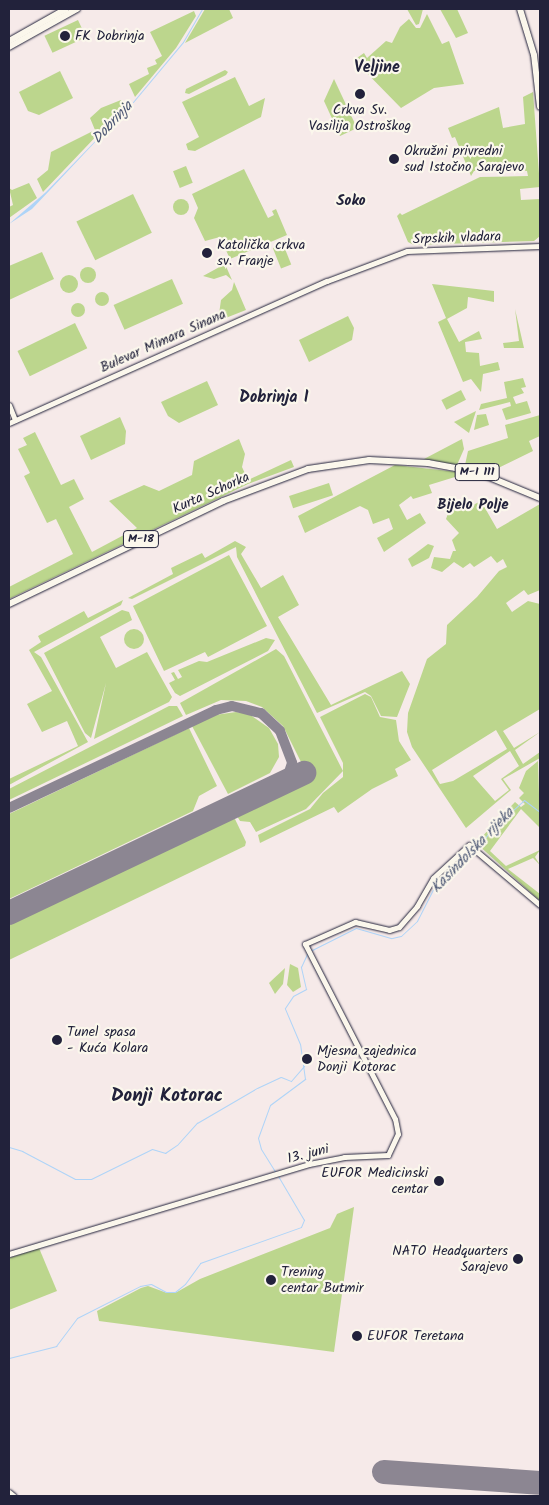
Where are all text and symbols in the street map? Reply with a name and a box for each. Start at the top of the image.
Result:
place label: FK Dobrinja [75,28,144,44]
marker: FK Dobrinja [59,30,71,42]
district label: Veljine [354,58,400,78]
marker: Crkva Sv. Vasilija Ostroškog [354,88,366,100]
water label: Dobrinja [89,98,137,148]
place label: Crkva Sv. Vasilija Ostroškog [309,102,411,134]
place label: Okružni privredni sud Istočno Sarajevo [404,143,524,176]
marker: Okružni privredni sud Istočno Sarajevo [388,153,400,165]
district label: Soko [336,193,366,211]
street label: Srpskih vladara [413,228,501,248]
place label: Katolička crkva sv. Franje [217,237,305,270]
marker: Katolička crkva sv. Franje [201,247,213,259]
street label: Bulevar Mimara Sinana [98,306,228,376]
district label: Dobrinja I [239,388,309,408]
road number: M-I 111 [454,462,500,482]
street label: Kurta Schorka [170,469,252,517]
district label: Bijelo Polje [437,497,509,515]
road number: M-18 [122,530,160,548]
water label: Kasindolska rijeka [428,805,518,897]
place label: Tunel spasa - Kuća Kolara [67,1024,148,1056]
marker: Tunel spasa - Kuća Kolara [51,1034,63,1046]
place label: Mjesna zajednica Donji Kotorac [317,1043,417,1076]
marker: Mjesna zajednica Donji Kotorac [301,1053,313,1065]
district label: Donji Kotorac [111,1086,223,1108]
street label: 13. juni [285,1141,331,1167]
place label: EUFOR Medicinski centar [321,1165,428,1198]
marker: EUFOR Medicinski centar [432,1174,446,1188]
place label: NATO Headquarters Sarajevo [392,1243,508,1276]
marker: NATO Headquarters Sarajevo [512,1253,524,1265]
place label: Trening centar Butmir [281,1264,363,1296]
marker: Trening centar Butmir [265,1274,277,1286]
place label: EUFOR Teretana [367,1328,464,1344]
marker: EUFOR Teretana [351,1330,363,1342]

